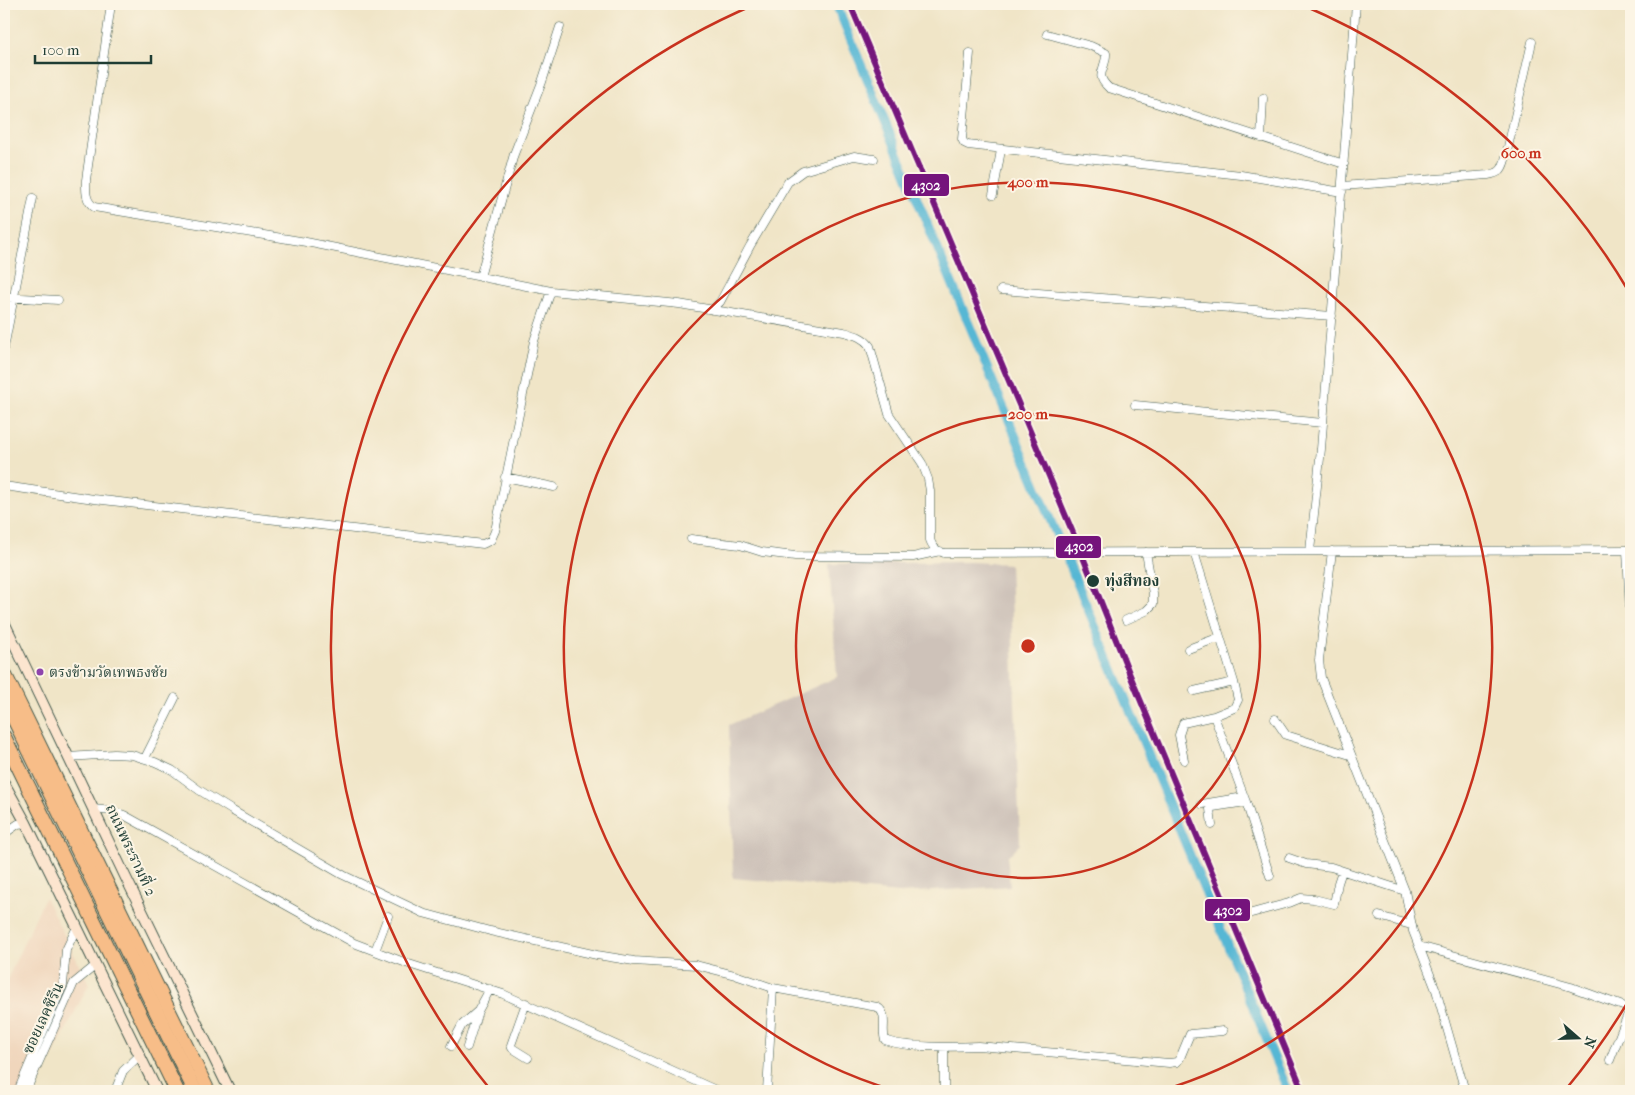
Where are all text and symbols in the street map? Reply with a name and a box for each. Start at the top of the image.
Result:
scale bar [35,32,151,64]
text: 100 m [42,41,80,59]
text: 600 m [1501,144,1542,162]
line badge: 4302 [903,173,950,197]
text: 400 m [1006,173,1049,191]
text: 4302 [911,177,940,194]
text: 200 m [1008,405,1048,423]
line badge: 4302 [1055,535,1102,559]
text: 4302 [1064,538,1093,555]
place label: ทุ่งสีทอง [1105,572,1159,592]
marker: ทุ่งสีทอง [1085,573,1101,589]
centre of rings [1019,637,1037,655]
place label: ตรงข้ามวัดเทพธงชัย [49,664,168,681]
marker: ตรงข้ามวัดเทพธงชัย [35,667,45,677]
street label: ถนนพระรามที่ 2 [102,800,162,899]
line badge: 4302 [1204,898,1251,922]
text: 4302 [1213,902,1242,919]
street label: ซอยเลคซีรีน [19,979,67,1057]
north arrow [1552,1012,1602,1062]
text: N [1580,1034,1600,1051]

